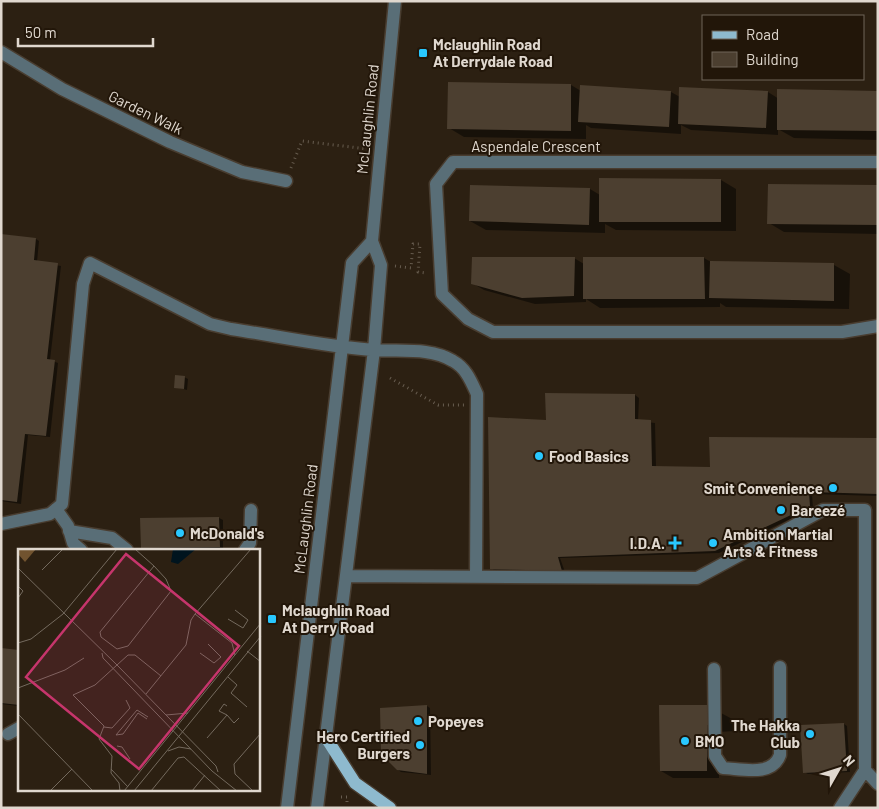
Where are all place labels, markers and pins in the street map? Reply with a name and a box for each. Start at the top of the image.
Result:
place label: Mclaughlin Road At Derrydale Road [433,35,553,70]
marker: Mclaughlin Road At Derrydale Road [417,47,429,59]
place label: Food Basics [549,447,629,465]
marker: Food Basics [533,450,545,462]
place label: Smit Convenience [704,479,823,497]
marker: Smit Convenience [827,482,839,494]
place label: Bareezé [791,501,845,519]
marker: Bareezé [775,504,787,516]
place label: McDonald's [190,524,265,542]
place label: Ambition Martial Arts & Fitness [723,525,833,560]
marker: McDonald's [174,527,186,539]
place label: I.D.A. [630,534,665,552]
marker: I.D.A. [669,537,681,549]
marker: Ambition Martial Arts & Fitness [707,537,719,549]
place label: Mclaughlin Road At Derry Road [282,601,390,636]
marker: Mclaughlin Road At Derry Road [266,613,278,625]
place label: Popeyes [428,712,484,730]
marker: Popeyes [412,715,424,727]
place label: The Hakka Club [731,716,800,751]
place label: Hero Certified Burgers [317,727,410,762]
marker: The Hakka Club [804,728,816,740]
place label: BMO [695,732,724,750]
marker: BMO [679,735,691,747]
marker: Hero Certified Burgers [414,739,426,751]

